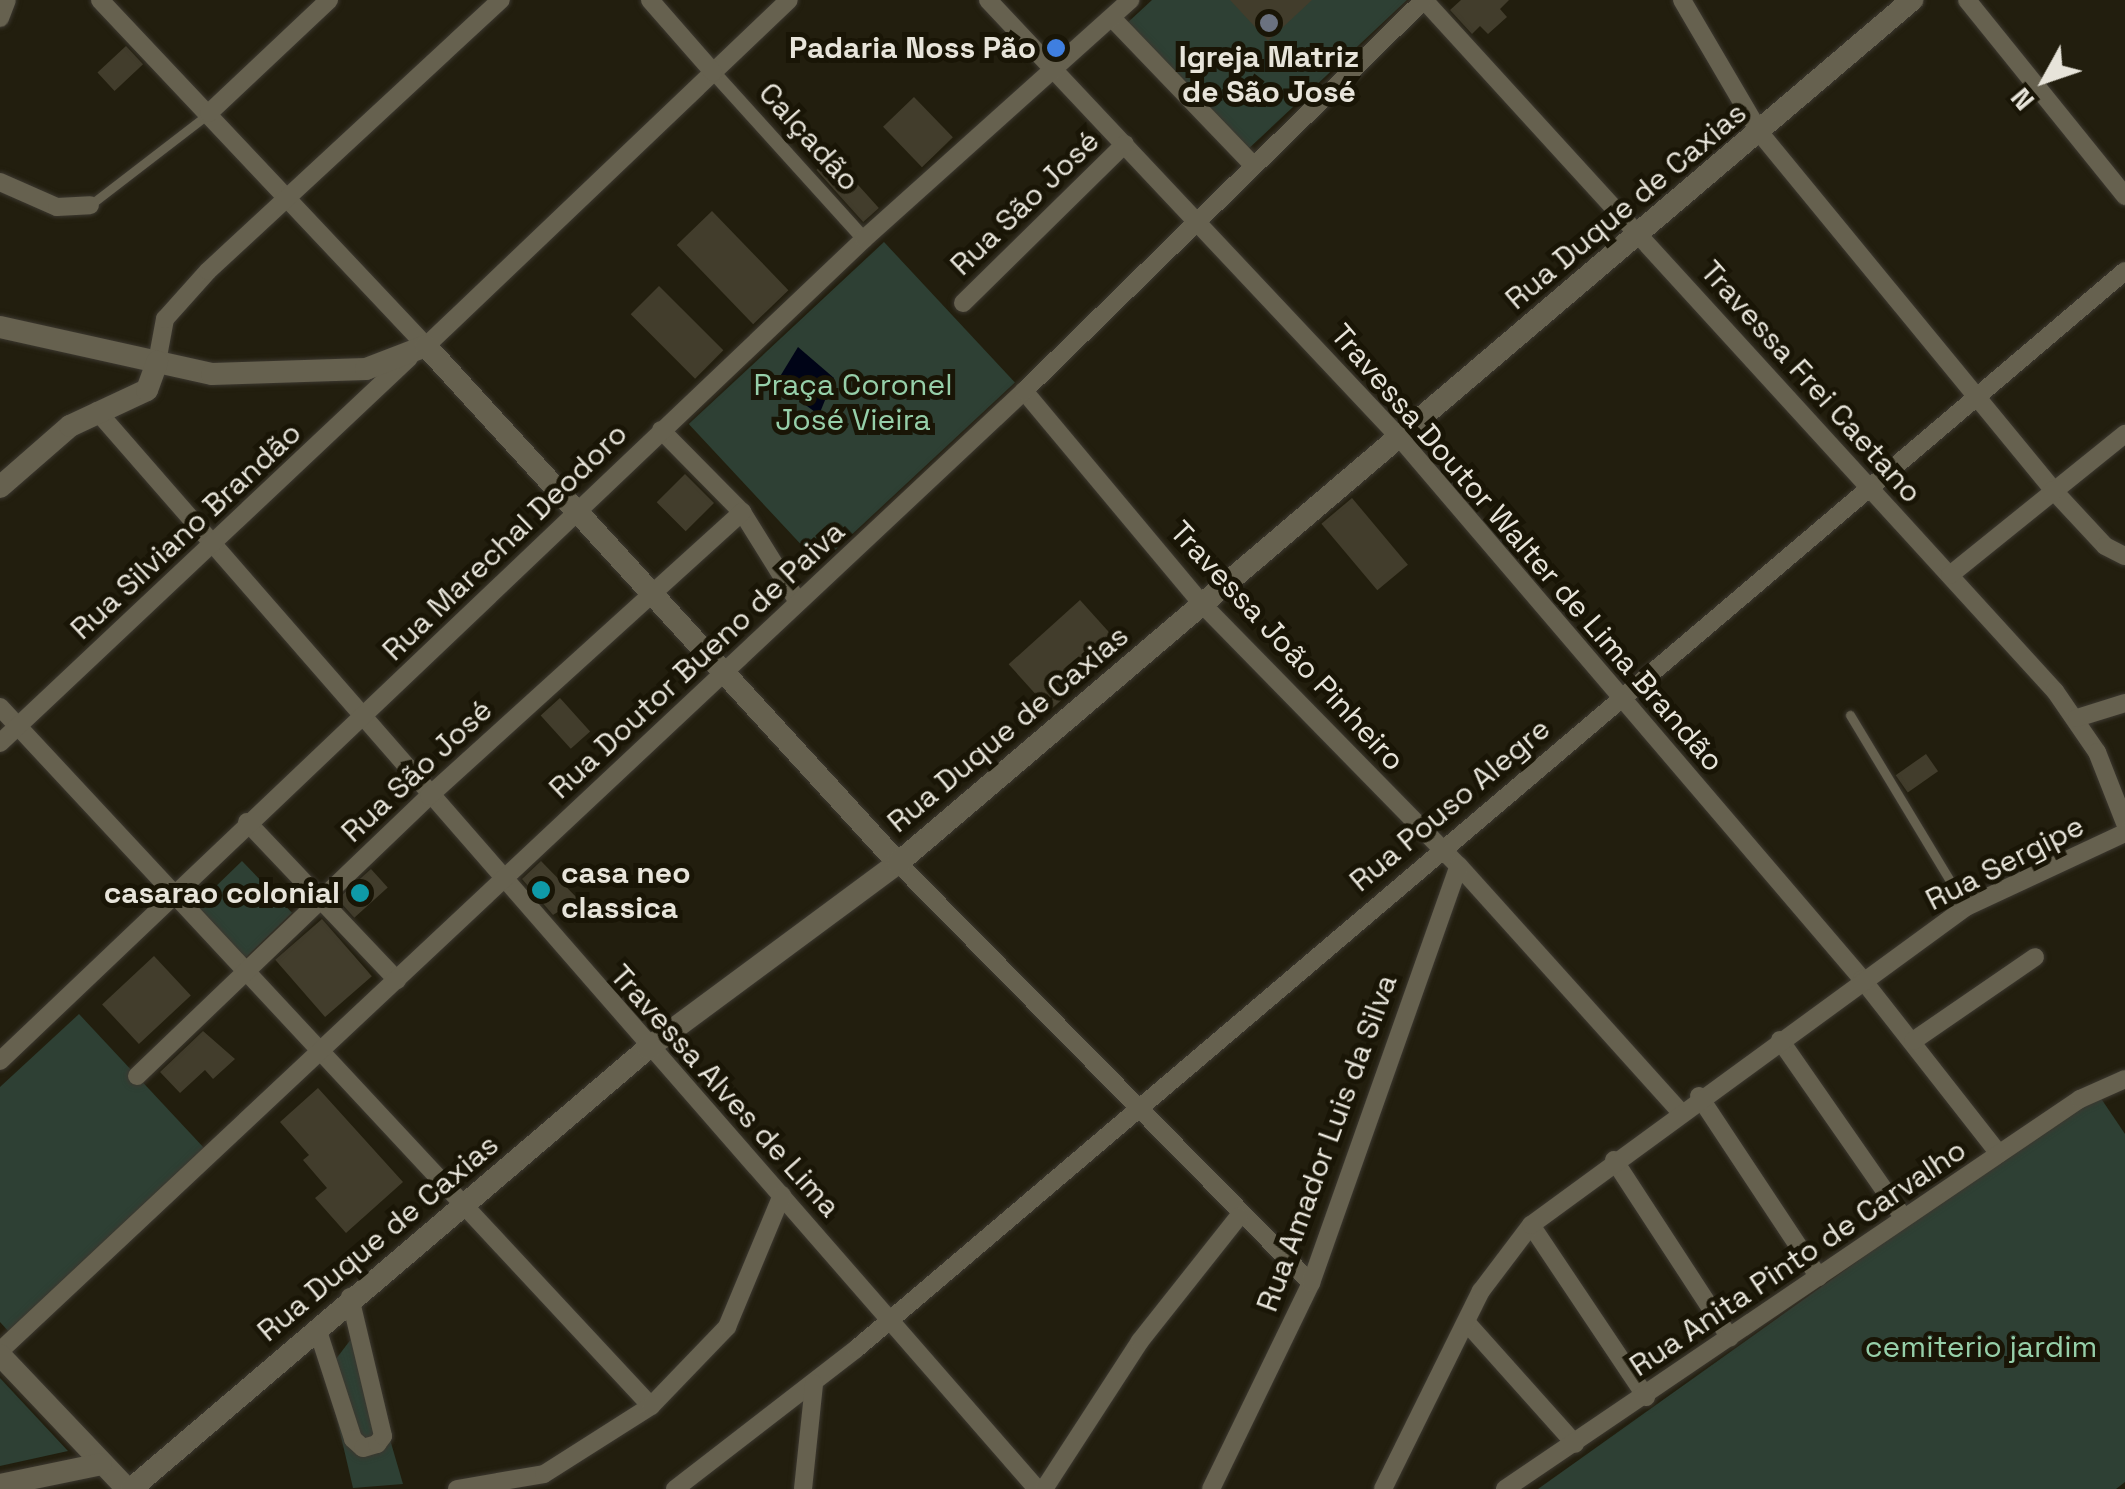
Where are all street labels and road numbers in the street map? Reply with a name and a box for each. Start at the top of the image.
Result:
street label: Calçadão [751,75,867,199]
street label: Rua Duque de Caxias [1498,95,1754,317]
street label: Rua São José [943,123,1107,283]
street label: Travessa Frei Caetano [1693,254,1929,510]
street label: Travessa Doutor Walter de Lima Brandão [1323,317,1731,779]
street label: Rua Silviano Brandão [63,415,309,647]
street label: Rua Marechal Deodoro [375,416,635,668]
street label: Rua Doutor Bueno de Paiva [542,514,852,806]
street label: Travessa João Pinheiro [1162,514,1412,778]
street label: Rua Duque de Caxias [880,618,1136,840]
street label: Rua São José [334,692,500,850]
street label: Rua Pouso Alegre [1342,711,1558,899]
street label: Rua Sergipe [1920,808,2090,918]
street label: Travessa Alves de Lima [602,957,848,1225]
street label: Rua Amador Luis da Silva [1249,969,1405,1317]
street label: Rua Duque de Caxias [250,1127,506,1349]
street label: Rua Anita Pinto de Carvalho [1623,1132,1973,1384]

